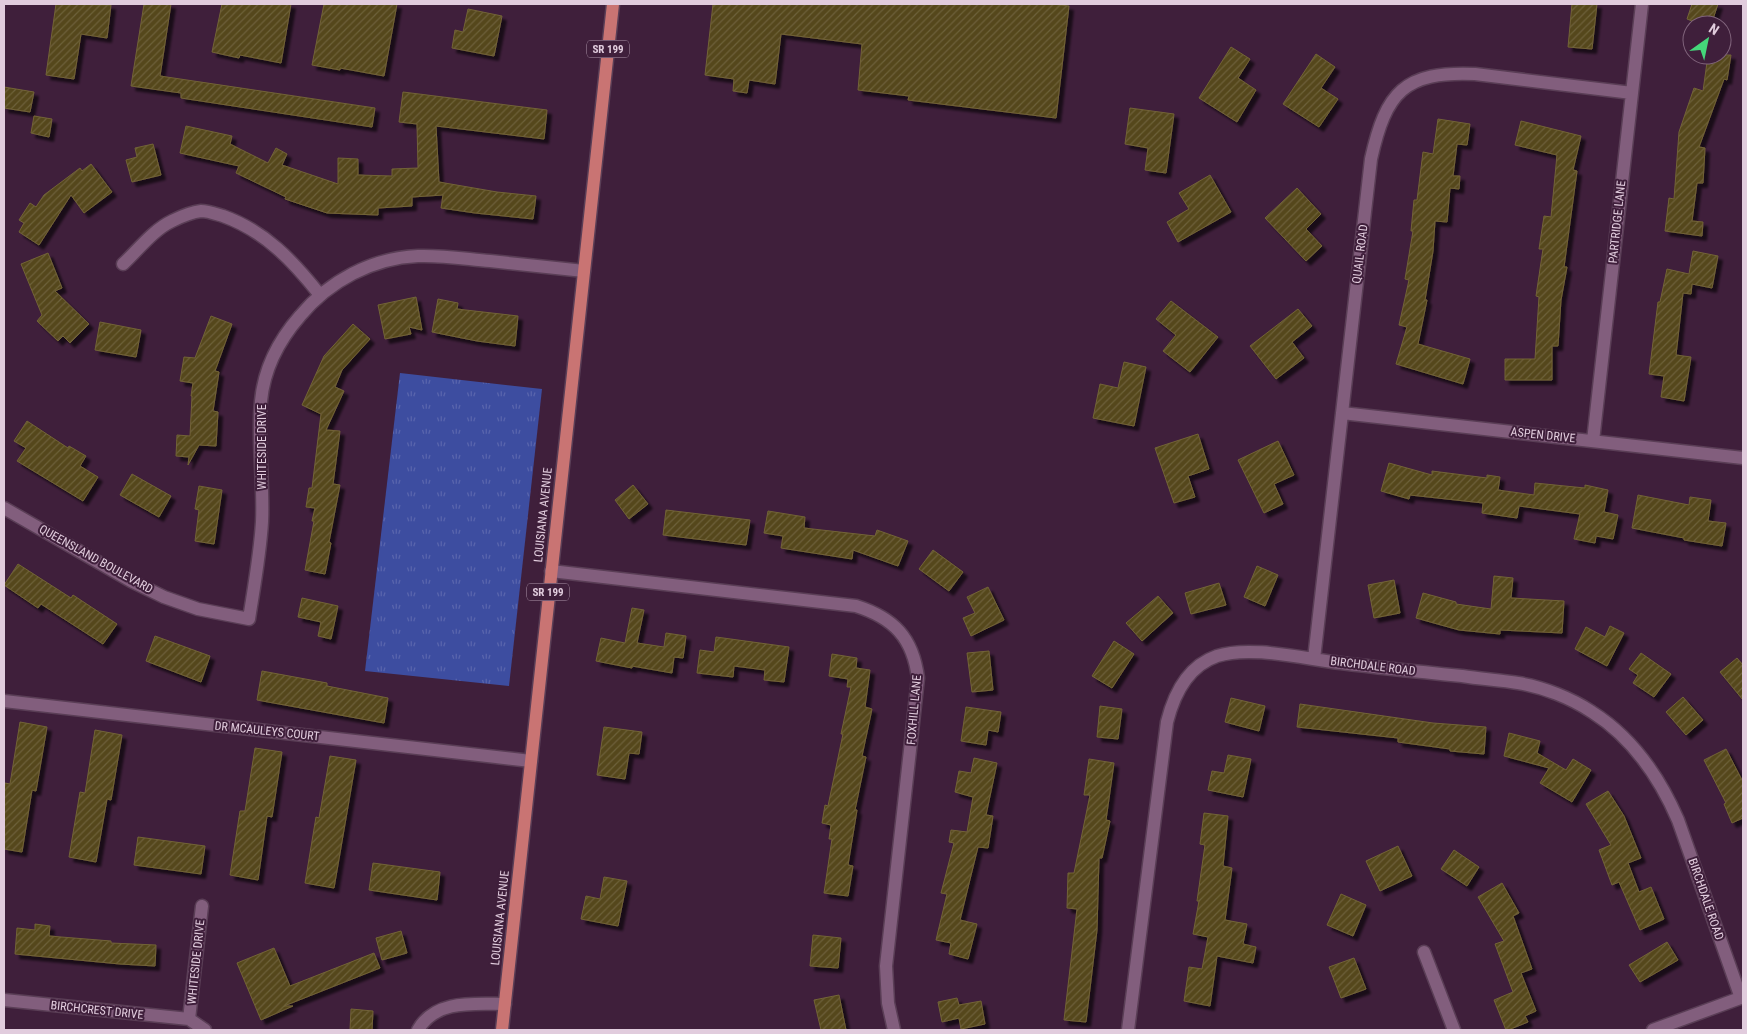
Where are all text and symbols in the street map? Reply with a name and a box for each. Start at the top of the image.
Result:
north arrow [1682,15,1732,65]
text: N [1706,20,1722,38]
road number: SR 199 [587,41,629,58]
street label: PARTRIDGE LANE [1606,180,1628,264]
street label: QUAIL ROAD [1349,224,1371,284]
street label: WHITESIDE DRIVE [255,404,269,490]
street label: ASPEN DRIVE [1510,425,1576,445]
street label: LOUISIANA AVENUE [531,467,555,563]
street label: QUEENSLAND BOULEVARD [37,522,155,596]
road number: SR 199 [527,584,569,600]
street label: BIRCHDALE ROAD [1330,654,1416,678]
street label: FOXHILL LANE [904,674,924,746]
street label: DR MCAULEYS COURT [214,719,320,743]
street label: BIRCHDALE ROAD [1685,856,1727,942]
street label: LOUISIANA AVENUE [488,870,512,966]
street label: WHITESIDE DRIVE [185,919,207,1005]
street label: BIRCHCREST DRIVE [50,998,144,1022]

